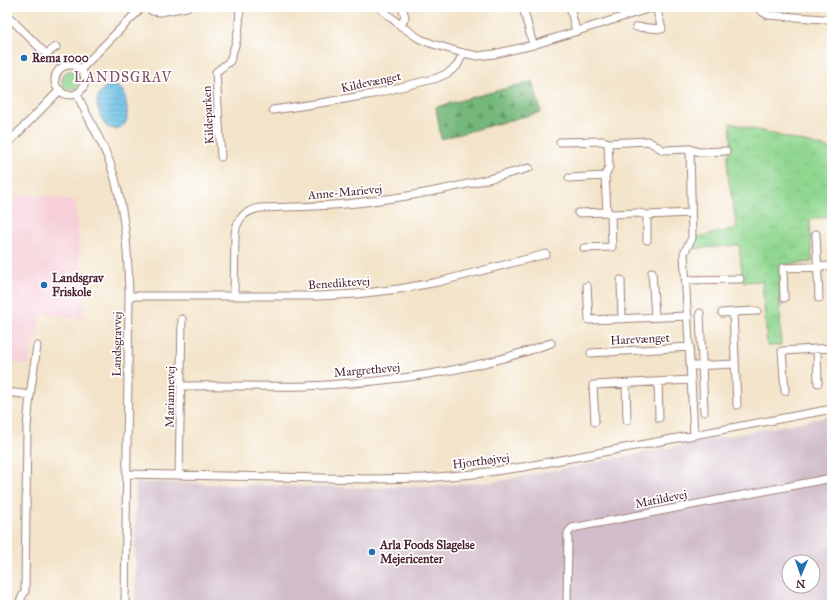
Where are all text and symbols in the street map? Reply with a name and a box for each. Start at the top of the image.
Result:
place label: Rema 1000 [32,51,89,65]
marker: Rema 1000 [19,53,29,63]
district label: LANDSGRAV [74,69,172,86]
street label: Kildevænget [340,69,403,96]
street label: Kildeparken [199,85,217,145]
street label: Anne-Marievej [306,182,383,202]
place label: Landsgrav Friskole [52,271,105,299]
street label: Benediktevej [308,274,370,292]
marker: Landsgrav Friskole [39,280,49,290]
street label: Landsgravvej [109,311,126,377]
street label: Harevænget [610,330,671,349]
street label: Margrethevej [333,360,401,381]
street label: Mariannevej [162,366,178,428]
street label: Hjorthøjvej [452,451,510,471]
street label: Matildevej [634,487,688,511]
place label: Arla Foods Slagelse Mejericenter [379,538,475,567]
marker: Arla Foods Slagelse Mejericenter [367,547,377,557]
north arrow [781,554,821,594]
text: N [795,577,806,590]

